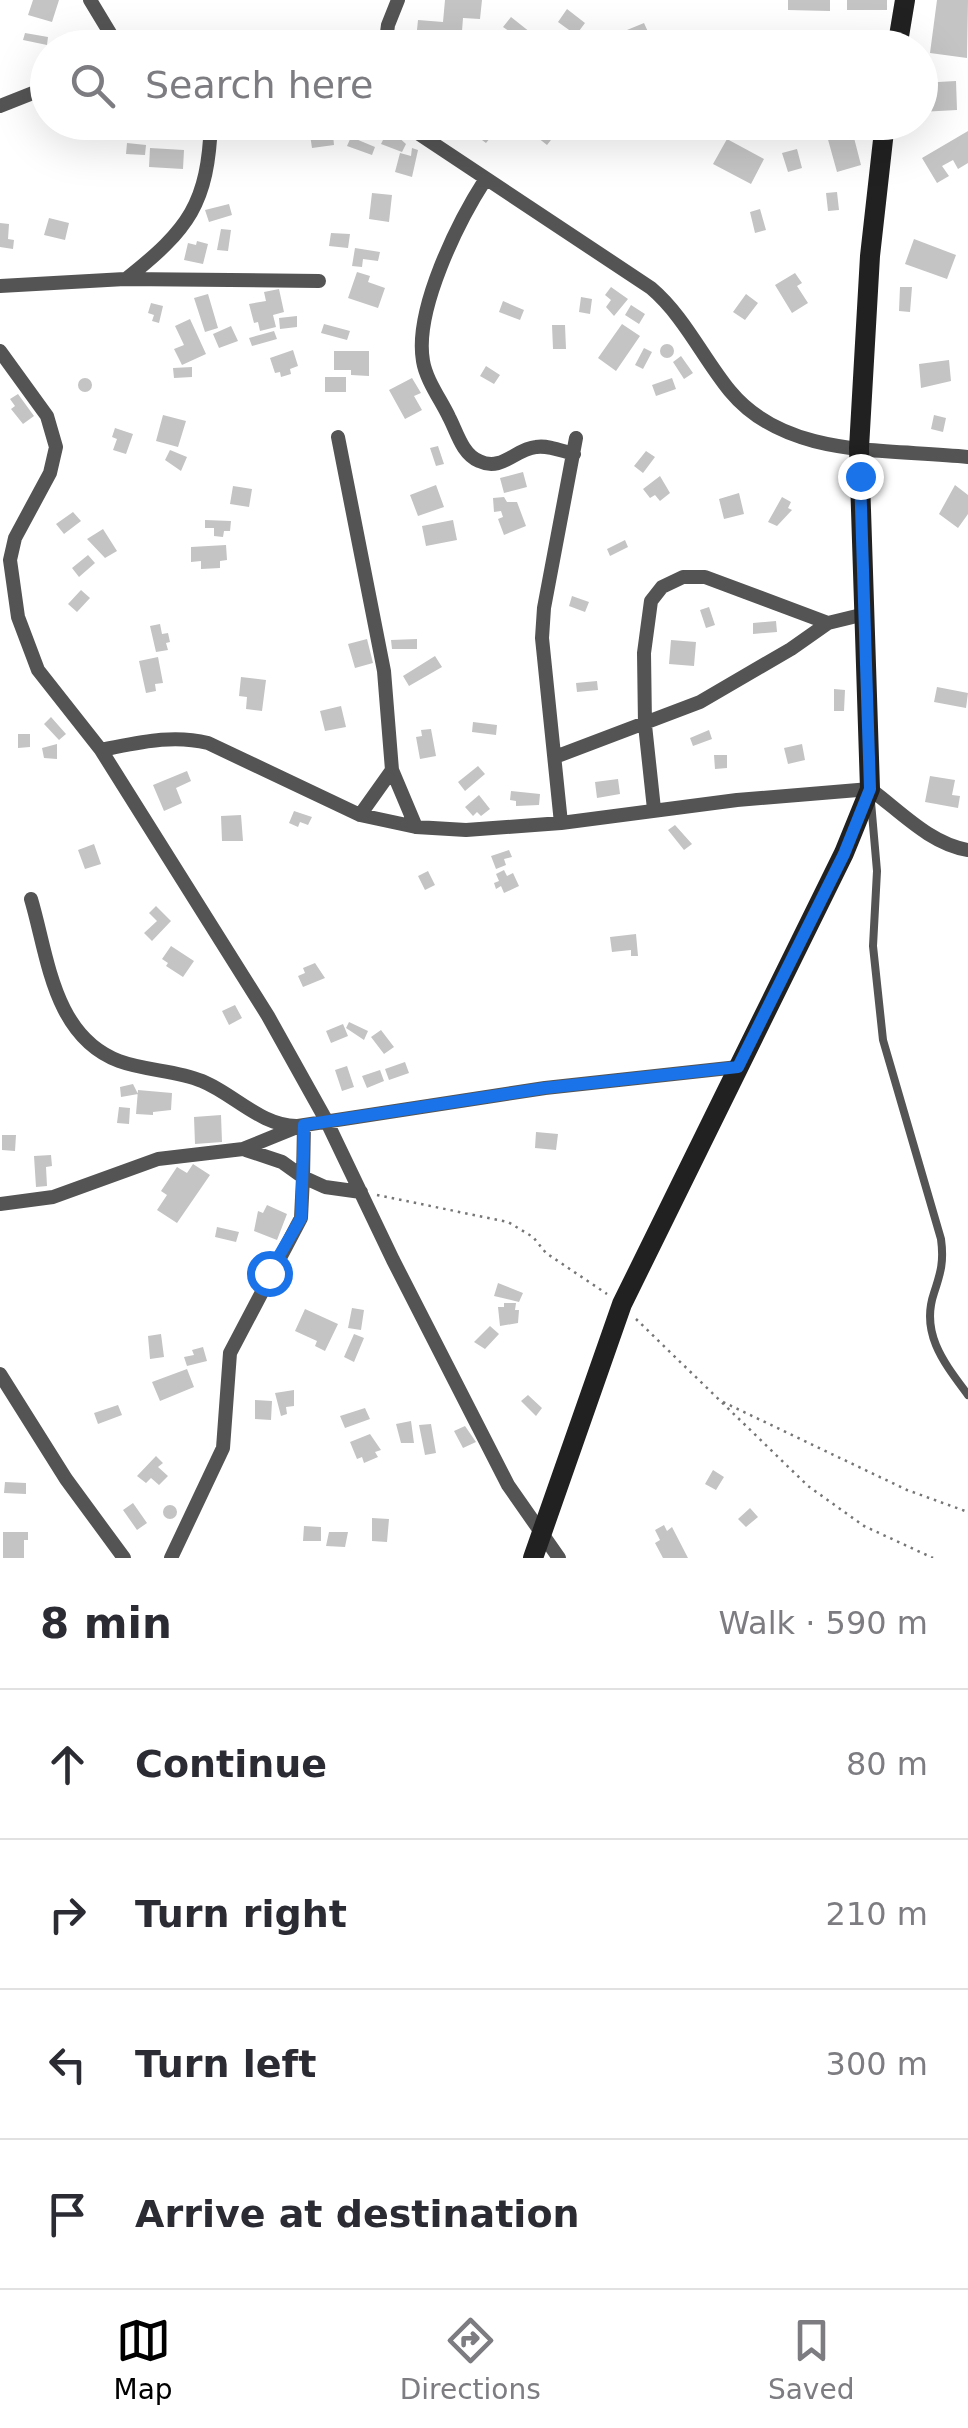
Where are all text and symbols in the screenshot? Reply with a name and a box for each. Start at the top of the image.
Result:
search box [30,30,938,140]
icon: search [65,58,120,113]
text: Search here [145,63,373,107]
route end [838,454,884,500]
route start [247,1251,293,1297]
text: 8 min [40,1599,172,1648]
text: Walk · 590 m [718,1604,928,1642]
icon: ahead [40,1737,95,1792]
text: Continue [135,1742,327,1786]
text: 80 m [846,1745,928,1783]
icon: right [40,1887,95,1942]
text: Turn right [135,1892,347,1936]
text: 210 m [826,1895,928,1933]
icon: left [40,2037,95,2092]
text: Turn left [135,2042,316,2086]
text: 300 m [826,2045,928,2083]
icon: arrive [40,2187,95,2242]
text: Arrive at destination [135,2192,580,2236]
tab: Map [114,2313,173,2406]
tab: Directions [400,2313,541,2406]
tab: Saved [768,2313,854,2406]

